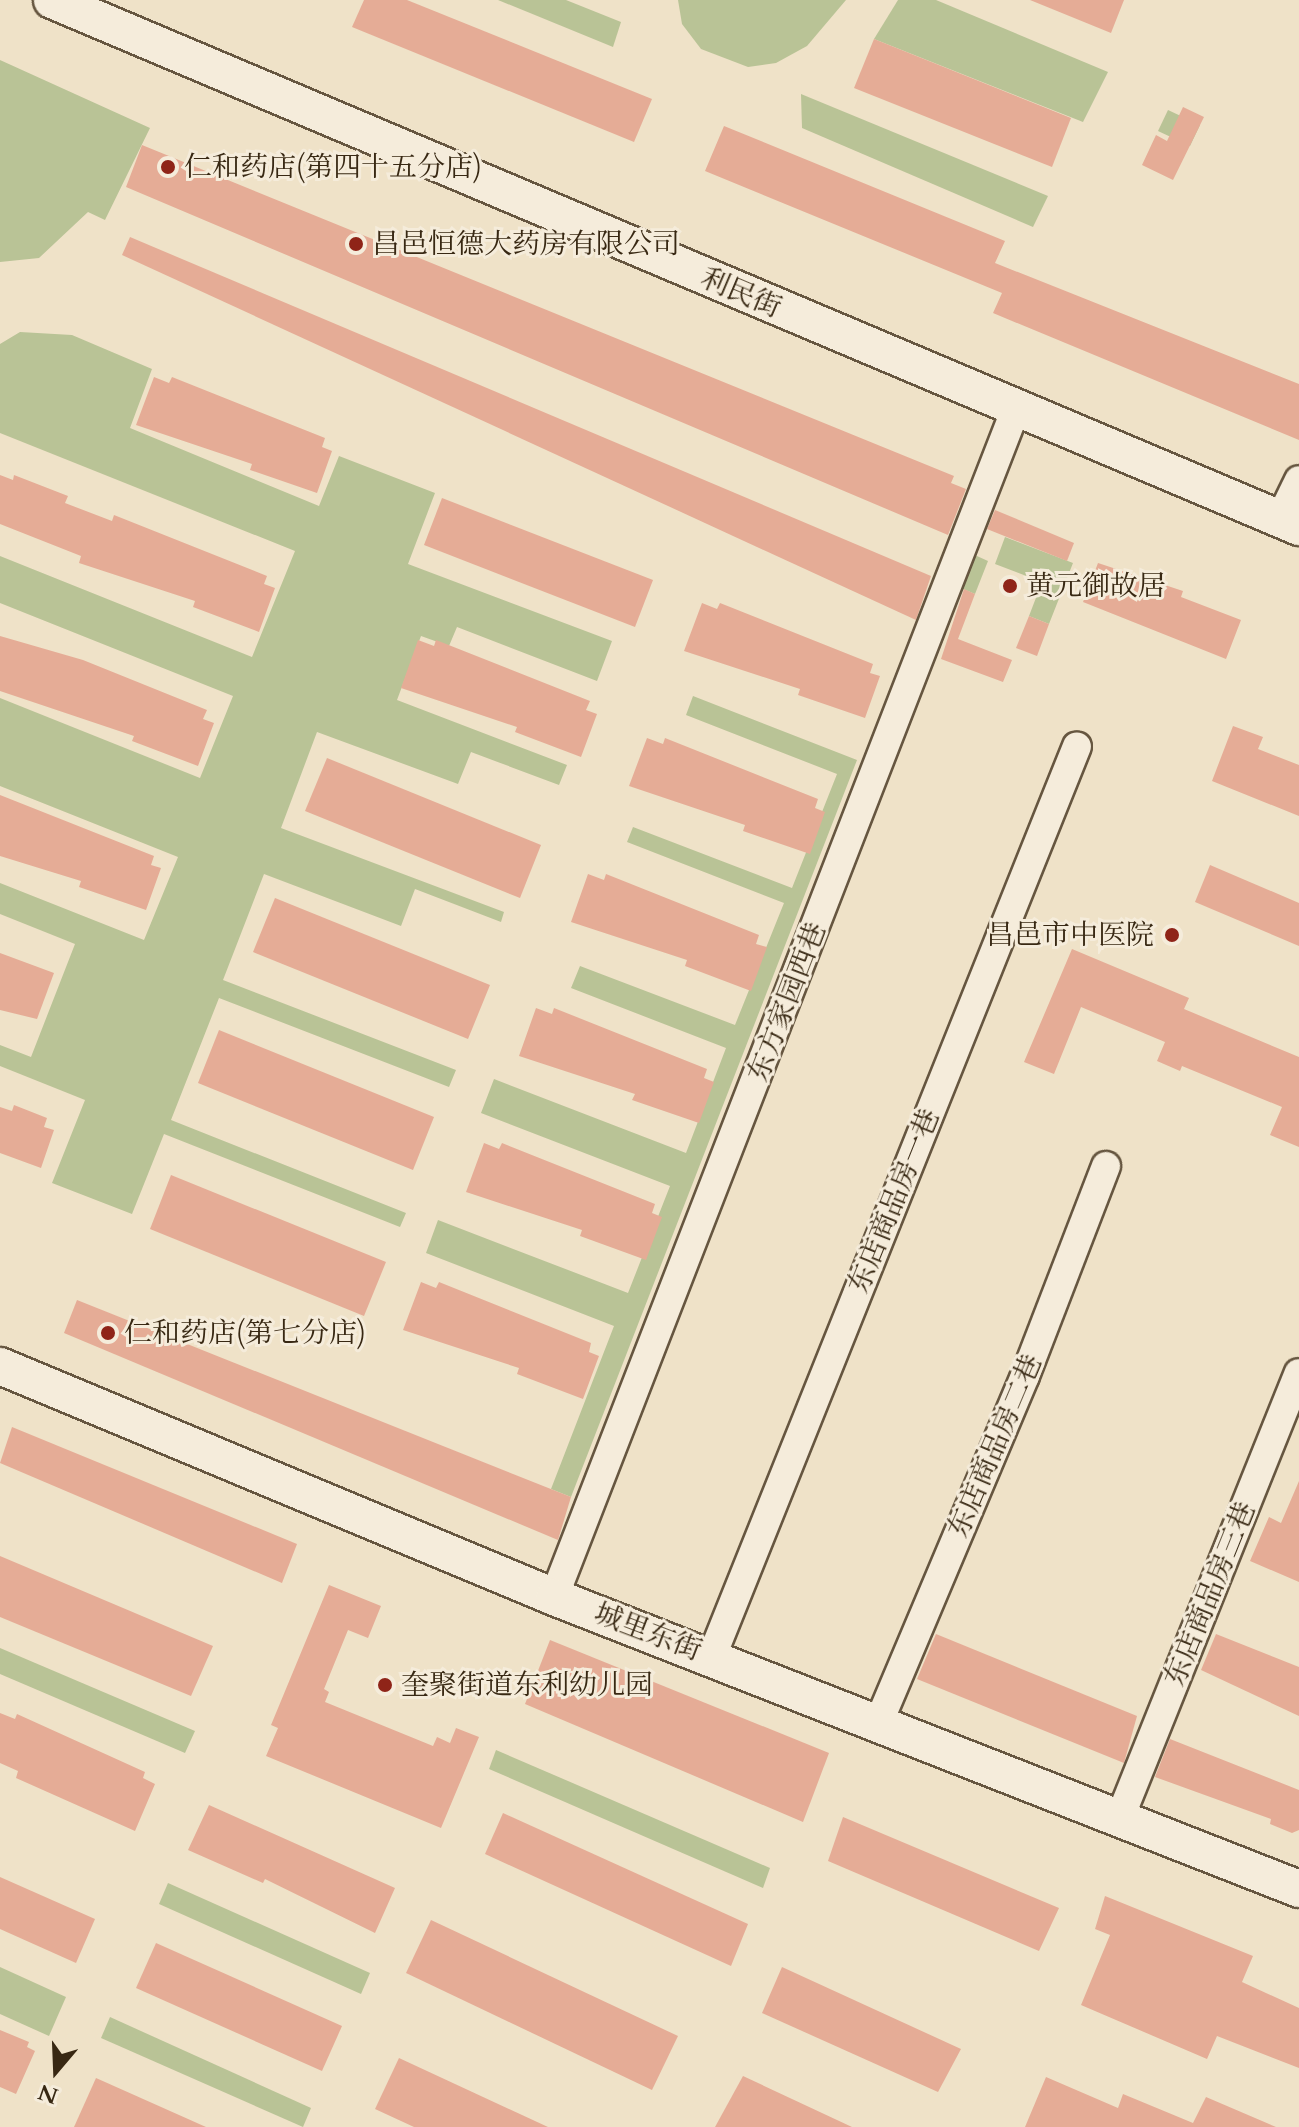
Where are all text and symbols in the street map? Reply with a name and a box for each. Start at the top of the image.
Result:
place label: 仁和药店(第四十五分店) [184,150,482,184]
marker: 仁和药店(第四十五分店) [159,158,177,176]
place label: 昌邑恒德大药房有限公司 [372,227,680,261]
marker: 昌邑恒德大药房有限公司 [347,235,365,253]
street label: 利民街 [696,261,786,325]
place label: 黄元御故居 [1026,569,1166,603]
marker: 黄元御故居 [1001,577,1019,595]
street label: 东方家园西巷 [741,918,833,1086]
place label: 昌邑市中医院 [986,918,1154,952]
marker: 昌邑市中医院 [1161,924,1183,946]
street label: 东店商品房一巷 [842,1104,946,1298]
place label: 仁和药店(第七分店) [124,1316,366,1350]
marker: 仁和药店(第七分店) [99,1324,117,1342]
street label: 东店商品房二巷 [941,1349,1049,1543]
street label: 东店商品房三巷 [1158,1497,1262,1691]
street label: 城里东街 [590,1596,706,1668]
place label: 奎聚街道东利幼儿园 [401,1668,653,1702]
marker: 奎聚街道东利幼儿园 [376,1676,394,1694]
north arrow [16,2031,96,2111]
text: N [34,2076,62,2111]

